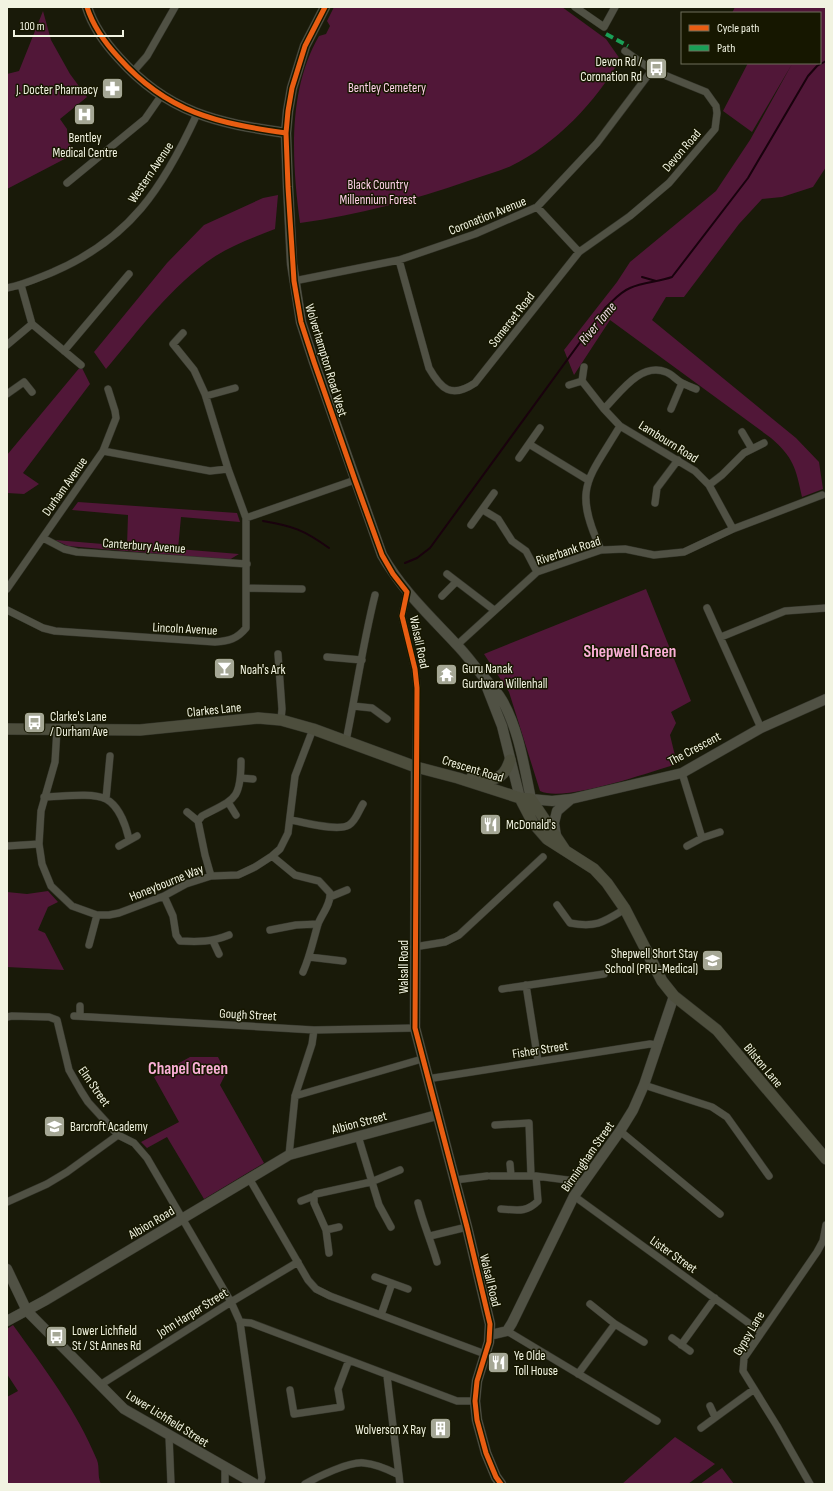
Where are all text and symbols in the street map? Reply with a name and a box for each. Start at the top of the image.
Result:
scale bar [14,12,123,38]
legend [681,12,821,64]
text: 100 m [20,19,45,34]
text: Cycle path [717,21,759,36]
text: Path [717,41,735,56]
place label: Devon Rd / Coronation Rd [580,54,642,85]
bus stop icon: Devon Rd / Coronation Rd [644,55,670,81]
pharmacy icon: J. Docter Pharmacy [100,76,126,102]
park label: Bentley Cemetery [348,80,426,96]
place label: J. Docter Pharmacy [15,82,98,98]
hospital icon: Bentley Medical Centre [72,102,98,128]
street label: Devon Road [659,126,705,175]
place label: Bentley Medical Centre [52,130,118,161]
street label: Western Avenue [125,139,177,206]
park label: Black Country Millennium Forest [339,177,417,208]
street label: Coronation Avenue [446,193,529,239]
street label: Somerset Road [485,289,538,350]
water label: River Tame [575,298,620,348]
street label: Wolverhampton Road West [301,302,351,419]
street label: Lambourn Road [636,417,701,466]
street label: Durham Avenue [39,454,91,519]
street label: Riverbank Road [534,533,603,569]
street label: Canterbury Avenue [102,535,186,557]
street label: Walsall Road [406,614,432,670]
street label: Lincoln Avenue [152,619,218,639]
district label: Shepwell Green [584,642,676,662]
bar icon: Noah's Ark [212,656,238,682]
place label: Guru Nanak Gurdwara Willenhall [462,661,548,692]
place label: Noah's Ark [240,662,285,678]
temple icon: Guru Nanak Gurdwara Willenhall [434,662,460,688]
street label: Clarkes Lane [186,699,242,721]
place label: Clarke's Lane / Durham Ave [50,709,108,740]
bus stop icon: Clarke's Lane / Durham Ave [22,710,48,736]
street label: The Crescent [665,728,724,769]
street label: Crescent Road [440,752,505,786]
restaurant icon: McDonald's [478,811,504,837]
place label: McDonald's [506,817,556,833]
street label: Honeybourne Way [127,861,206,905]
street label: Walsall Road [396,940,412,994]
place label: Shepwell Short Stay School (PRU-Medical) [605,946,698,977]
school or university icon: Shepwell Short Stay School (PRU-Medical) [700,947,726,973]
street label: Gough Street [219,1006,277,1024]
street label: Fisher Street [511,1038,569,1062]
street label: Bilston Lane [740,1040,786,1091]
district label: Chapel Green [148,1059,228,1079]
street label: Elm Street [75,1063,114,1110]
street label: Albion Street [329,1108,389,1138]
school or university icon: Barcroft Academy [41,1113,67,1139]
street label: Birmingham Street [558,1118,618,1195]
place label: Barcroft Academy [70,1119,148,1135]
street label: Albion Road [125,1203,177,1243]
street label: Lister Street [647,1233,700,1277]
street label: Walsall Road [476,1252,504,1308]
street label: John Harper Street [153,1285,231,1341]
street label: Gypsy Lane [729,1308,768,1359]
place label: Lower Lichfield St / St Annes Rd [72,1323,141,1354]
bus stop icon: Lower Lichfield St / St Annes Rd [43,1324,69,1350]
place label: Ye Olde Toll House [514,1348,558,1379]
restaurant icon: Ye Olde Toll House [485,1349,511,1375]
street label: Lower Lichfield Street [123,1387,212,1451]
building icon: Wolverson X Ray [428,1416,454,1442]
place label: Wolverson X Ray [355,1422,426,1438]

